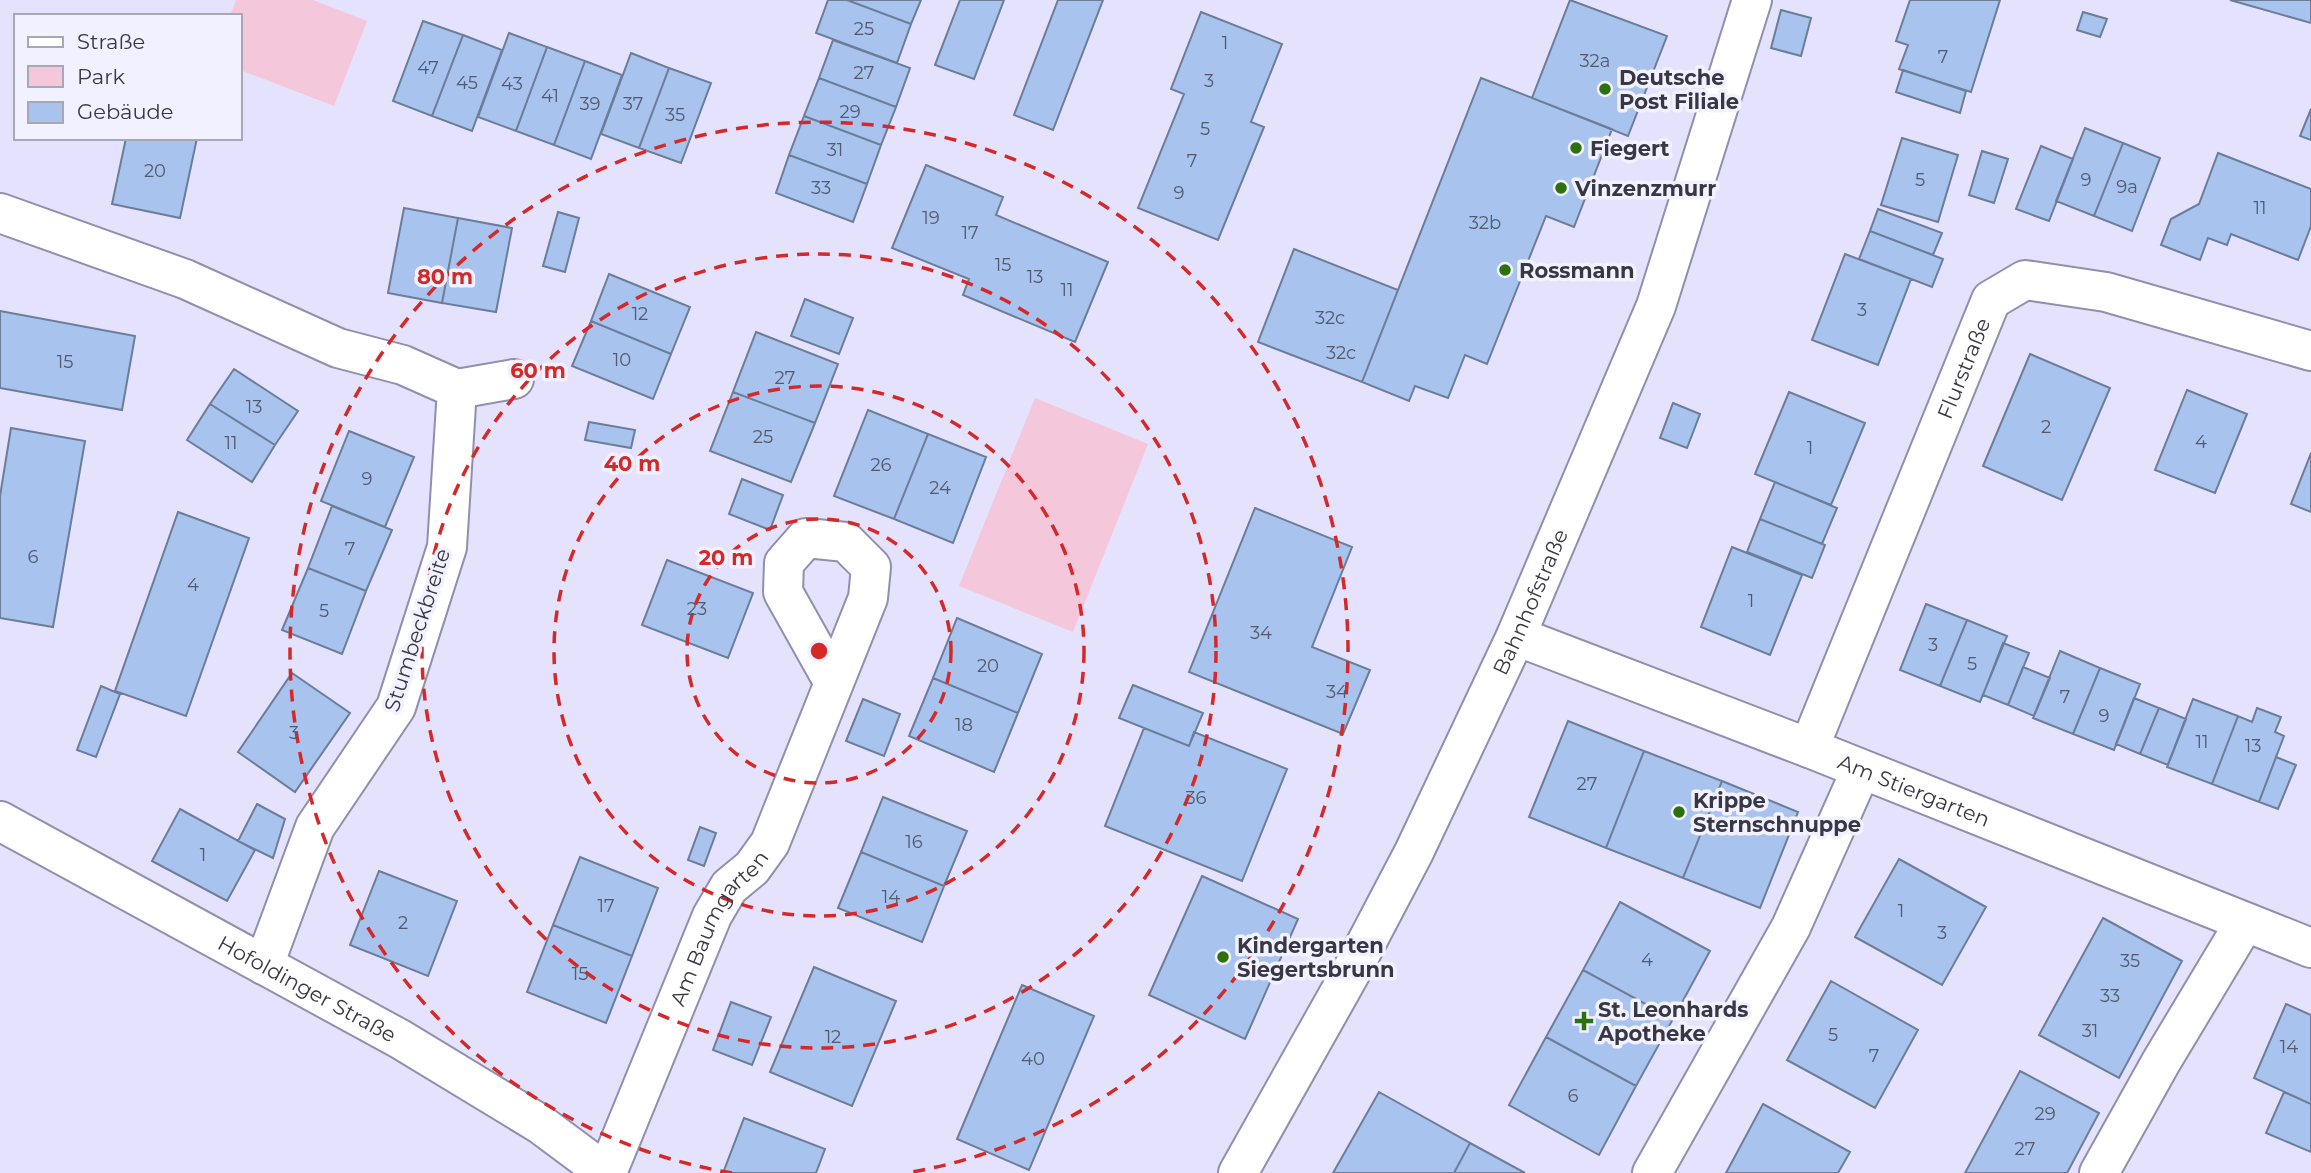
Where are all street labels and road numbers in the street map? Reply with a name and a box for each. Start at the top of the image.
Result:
street label: Flurstraße [1932,314,1995,422]
street label: Bahnhofstraße [1487,525,1573,679]
street label: Stumbeckbreite [379,545,455,715]
street label: Am Stiergarten [1835,748,1994,831]
street label: Am Baumgarten [664,845,773,1009]
street label: Hofoldinger Straße [214,930,401,1047]

